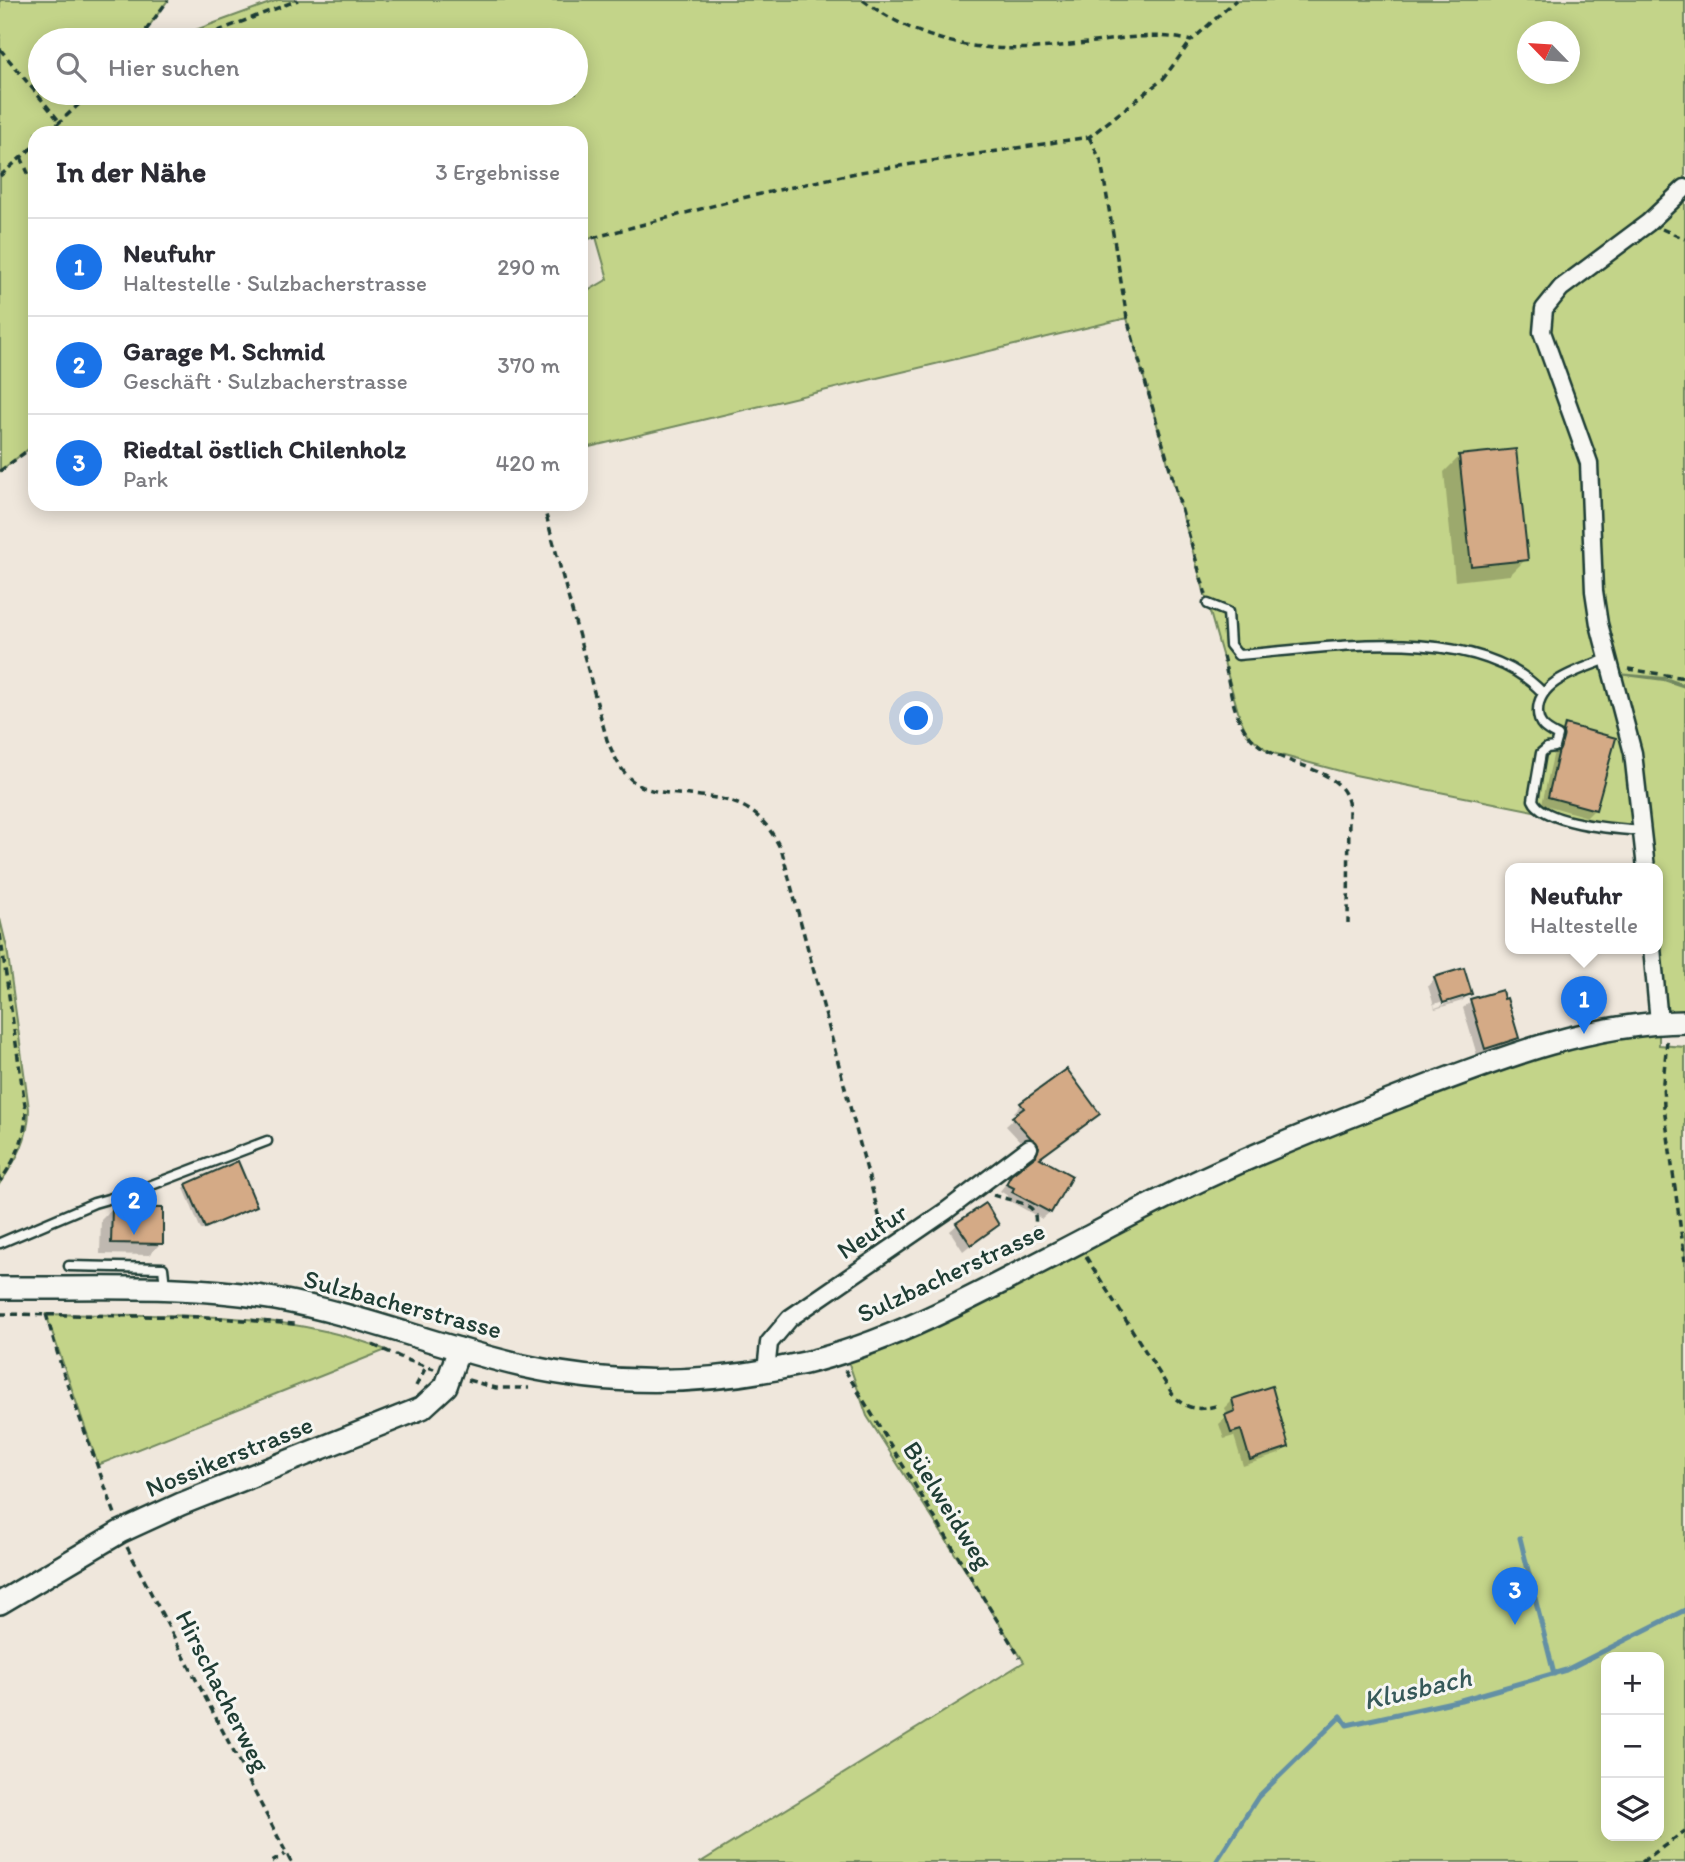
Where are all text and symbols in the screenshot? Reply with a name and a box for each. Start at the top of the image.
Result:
north arrow [1517,21,1580,84]
search box [28,28,588,105]
icon: search [52,48,90,86]
text: Hier suchen [108,51,240,83]
text: In der Nähe [56,153,206,190]
text: 3 Ergebnisse [435,158,560,186]
text: Neufuhr [123,237,215,269]
text: 1 [74,253,84,281]
text: 290 m [497,253,560,281]
text: Haltestelle · Sulzbacherstrasse [123,269,427,297]
text: Garage M. Schmid [123,335,325,367]
text: 2 [73,351,85,379]
text: 370 m [497,351,560,379]
text: Geschäft · Sulzbacherstrasse [123,367,408,395]
text: Riedtal östlich Chilenholz [123,433,406,465]
text: 3 [73,449,85,477]
text: 420 m [495,449,560,477]
text: Park [123,465,168,493]
your location [899,701,933,735]
popup [1505,863,1663,954]
text: Neufuhr [1530,879,1622,911]
text: Haltestelle [1530,911,1638,939]
pin: 1 [1561,976,1607,1034]
pin: 2 [111,1177,157,1235]
street label: Neufur [831,1196,914,1266]
street label: Sulzbacherstrasse [852,1214,1050,1330]
street label: Sulzbacherstrasse [301,1262,505,1346]
street label: Nossikerstrasse [141,1408,317,1504]
street label: Büelweidweg [896,1435,1000,1576]
pin: 3 [1492,1567,1538,1625]
street label: Hirschacherweg [168,1605,278,1778]
map controls [1601,1652,1664,1841]
button: + [1601,1652,1664,1715]
water label: Klusbach [1360,1659,1475,1717]
button: − [1601,1715,1664,1778]
button: layers [1601,1778,1664,1841]

